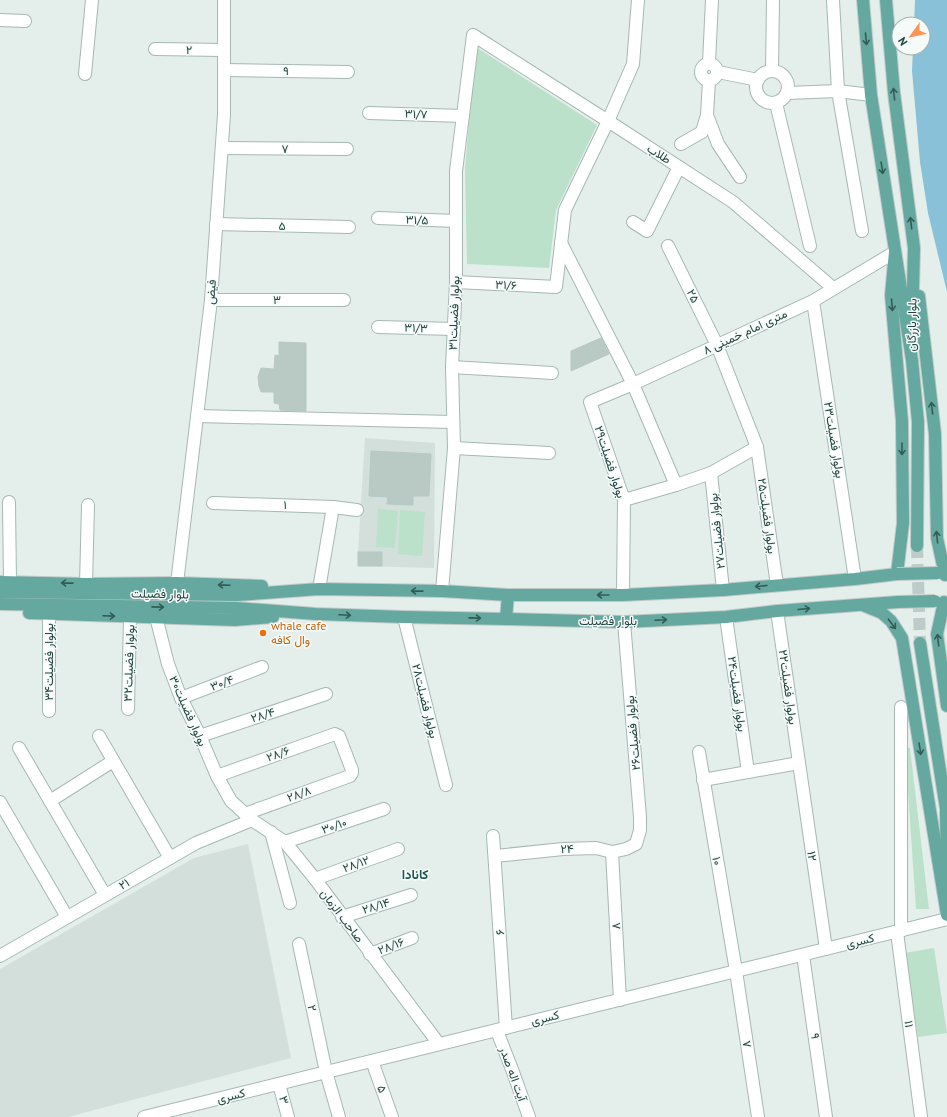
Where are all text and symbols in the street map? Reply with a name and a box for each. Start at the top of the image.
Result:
north arrow [891,16,931,56]
one-way arrow [863,32,870,45]
text: N [895,35,910,48]
street label: ۲ [186,42,192,57]
street label: ۹ [283,63,289,78]
one-way arrow [891,88,898,101]
street label: ۳۱/۷ [404,106,428,121]
street label: طلاب [644,140,674,167]
street label: ۷ [281,141,289,156]
one-way arrow [878,161,886,174]
street label: ۳۱/۵ [405,212,429,227]
one-way arrow [907,217,914,230]
street label: ۵ [278,218,286,233]
street label: بولوار فضیلت۳۱ [445,276,463,350]
street label: ۳۱/۶ [495,276,517,293]
street label: فیض [202,279,220,305]
street label: ۲۵ [684,286,703,305]
street label: ۳ [273,292,281,307]
one-way arrow [888,298,896,311]
street label: بلوار بازرگان [904,298,920,352]
street label: ۸ متری امام خمینی [700,306,790,358]
street label: ۳۱/۳ [404,320,428,335]
street label: بولوار فضیلت۲۳ [820,401,848,479]
one-way arrow [928,401,936,414]
street label: بولوار فضیلت۲۹ [591,424,629,500]
one-way arrow [898,442,906,455]
street label: بولوار فضیلت۲۵ [754,477,780,555]
street label: بولوار فضیلت۲۷ [705,492,729,570]
street label: ۱ [283,497,287,512]
one-way arrow [934,531,941,544]
one-way arrow [61,579,74,587]
one-way arrow [218,581,231,589]
one-way arrow [755,583,768,590]
street label: بلوار فضیلت [131,585,189,603]
one-way arrow [411,587,424,595]
one-way arrow [597,591,610,599]
one-way arrow [151,603,164,611]
one-way arrow [797,605,810,612]
one-way arrow [338,611,351,619]
one-way arrow [102,612,115,620]
street label: بلوار فضیلت [579,613,637,629]
one-way arrow [468,614,481,622]
one-way arrow [654,617,667,624]
place label: whale cafe وال کافه [271,618,326,648]
one-way arrow [888,618,897,629]
street label: بولوار فضیلت۳۴ [41,623,57,701]
street label: بولوار فضیلت۳۲ [120,624,138,702]
marker: whale cafe وال کافه [258,628,268,638]
one-way arrow [934,634,942,647]
street label: بولوار فضیلت۲۲ [775,649,801,725]
street label: بولوار فضیلت۲۴ [724,655,750,733]
street label: بولوار فضیلت۲۸ [408,662,442,740]
street label: ۳۰/۴ [208,671,236,694]
street label: بولوار فضیلت۳۰ [165,673,211,749]
street label: بولوار فضیلت۲۶ [622,695,644,771]
street label: ۲۸/۴ [249,704,277,725]
street label: ۲۸/۶ [264,742,292,765]
one-way arrow [916,742,924,755]
street label: ۲۸/۸ [285,782,313,805]
street label: ۳۰/۱۰ [319,814,348,837]
street label: ۲۴ [560,841,574,856]
street label: ۱۲ [804,850,821,862]
street label: ۲۸/۱۲ [340,852,371,875]
street label: ۱۰ [709,855,726,866]
district label: کانادا [402,866,428,883]
street label: ۲۱ [116,875,132,892]
street label: صاحب الزمان [317,886,367,946]
street label: ۲۸/۱۴ [360,894,392,917]
street label: ۸ [608,922,623,930]
street label: ۶ [492,928,507,935]
street label: کسری [844,930,876,952]
street label: ۲۸/۱۶ [376,934,406,957]
street label: ۲ [304,1003,320,1013]
street label: کسری [529,1007,561,1029]
street label: ۱۱ [902,1020,917,1028]
street label: ۹ [808,1032,823,1040]
street label: ۷ [740,1039,755,1049]
street label: آیت اله صدر [495,1044,531,1105]
street label: ۵ [374,1083,391,1095]
street label: کسری [215,1085,247,1107]
street label: ۳ [276,1094,293,1106]

